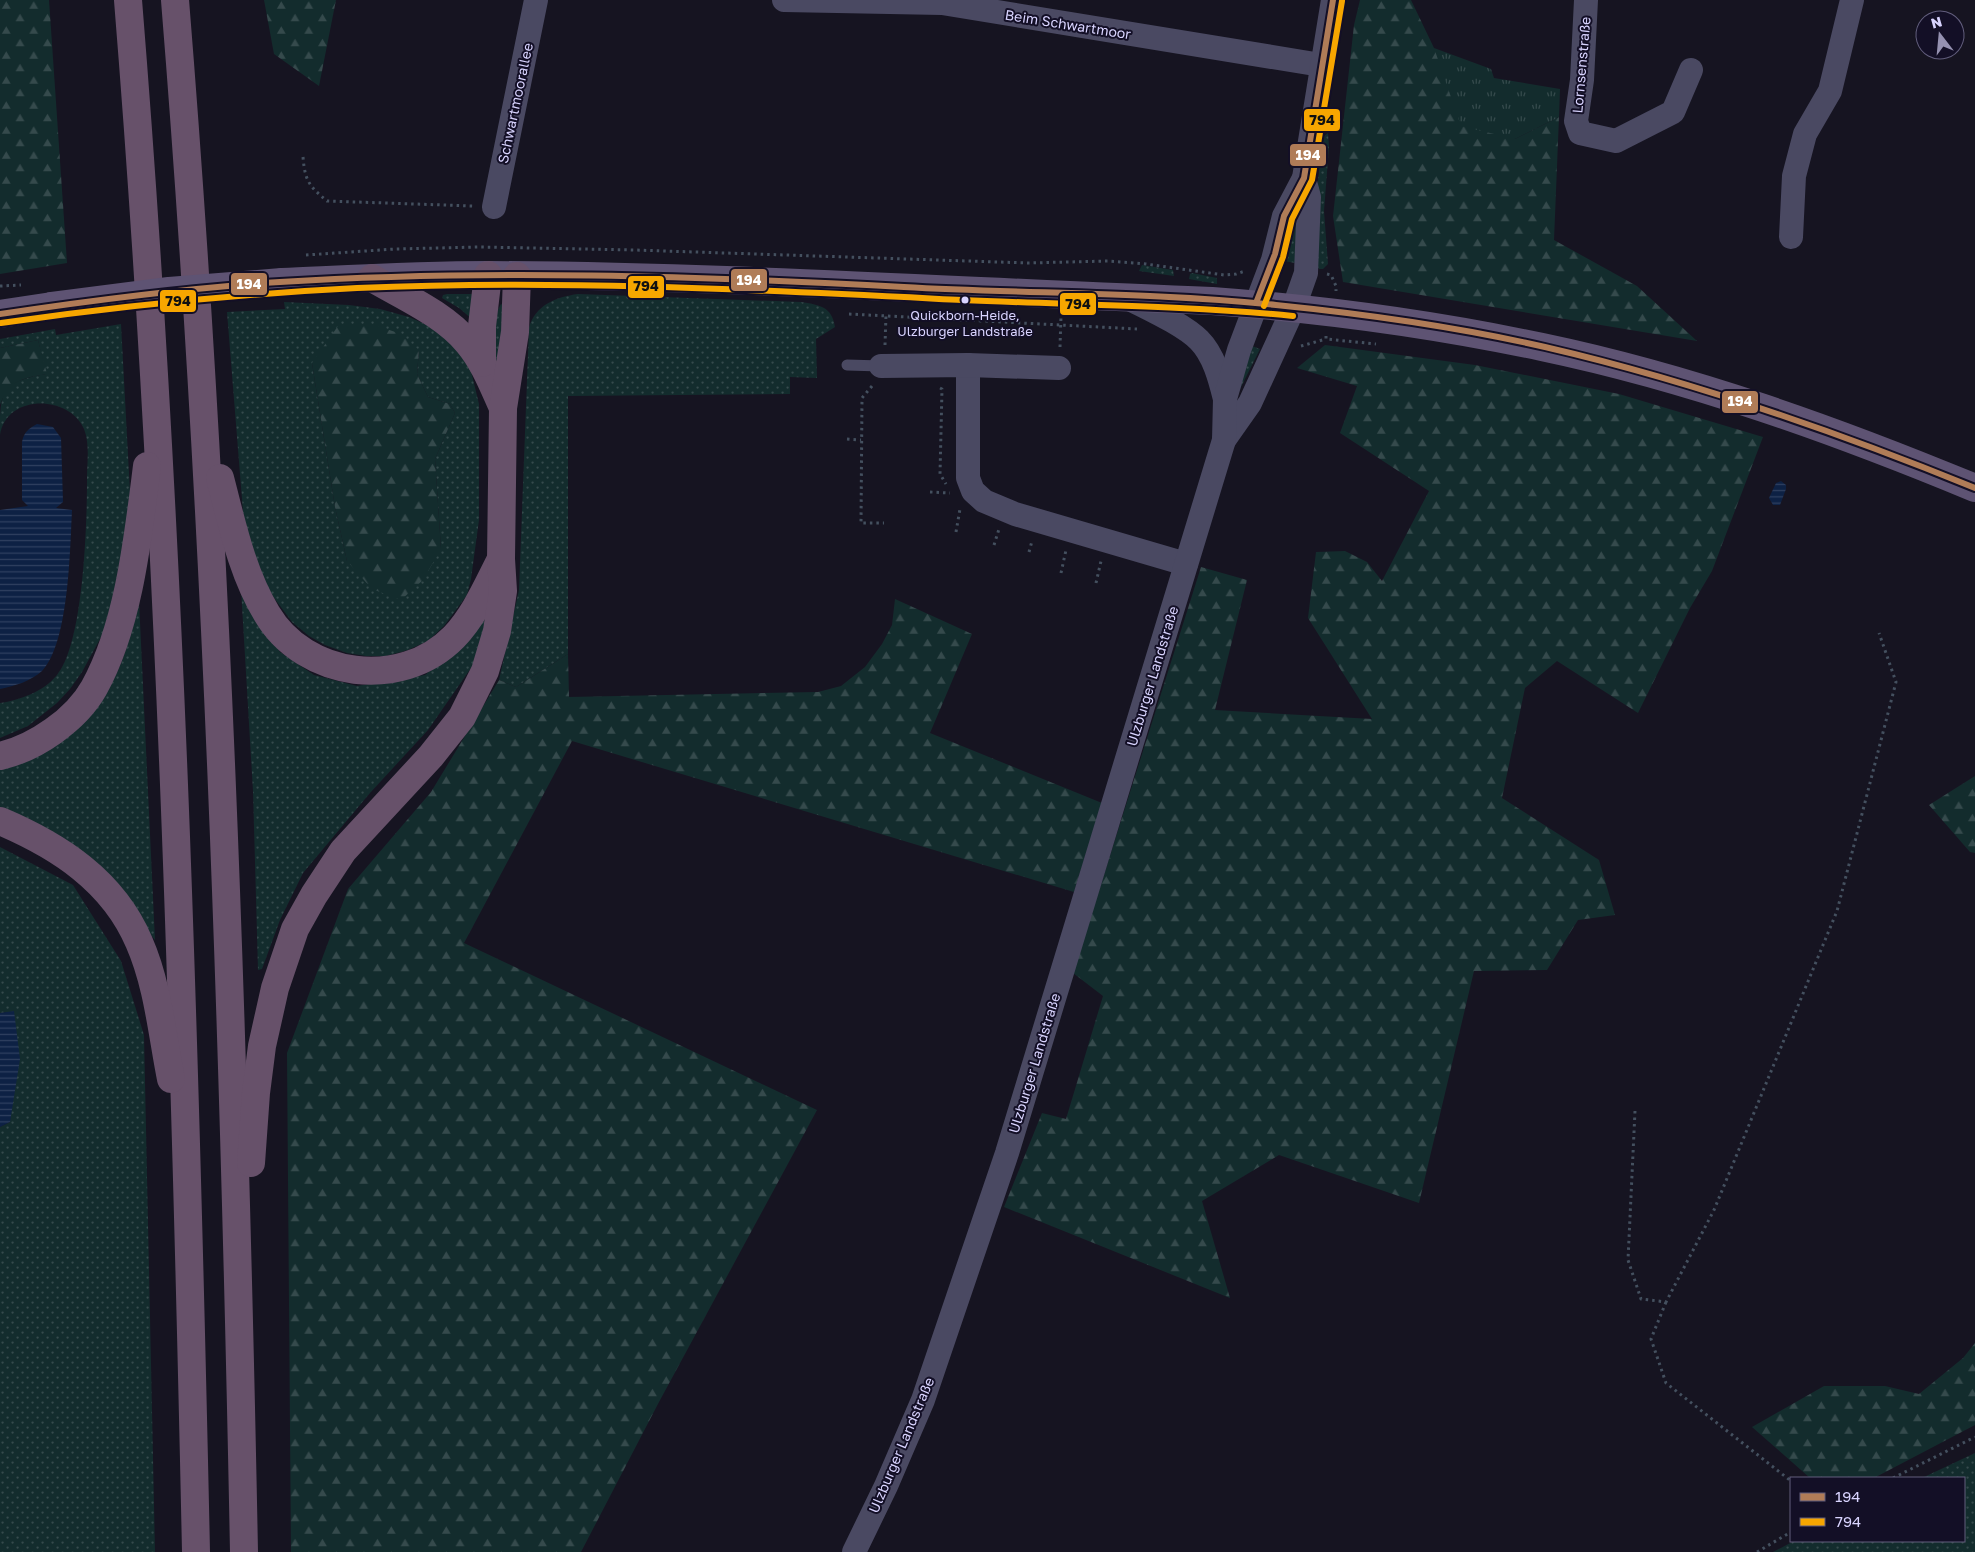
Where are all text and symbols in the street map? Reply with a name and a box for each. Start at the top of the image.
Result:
street label: Beim Schwartmoor [1004,6,1133,42]
north arrow [1915,10,1965,60]
text: N [1929,12,1944,32]
street label: Lornsenstraße [1568,16,1594,114]
street label: Schwartmoorallee [494,41,536,165]
line badge: 794 [1303,108,1341,132]
text: 794 [1309,111,1335,128]
line badge: 194 [1289,143,1327,167]
text: 194 [1296,146,1321,163]
line badge: 194 [730,268,768,292]
text: 194 [737,271,762,288]
line badge: 194 [230,272,268,296]
text: 194 [237,275,262,292]
line badge: 794 [627,275,665,299]
text: 794 [633,277,659,294]
line badge: 794 [159,289,197,313]
text: 794 [165,292,191,309]
line badge: 794 [1059,292,1097,316]
marker: Quickborn-Heide, Ulzburger Landstraße [960,295,970,305]
text: 794 [1065,295,1091,312]
place label: Quickborn-Heide, Ulzburger Landstraße [897,307,1033,339]
line badge: 194 [1721,390,1759,414]
text: 194 [1728,392,1753,409]
street label: Ulzburger Landstraße [1123,604,1181,748]
street label: Ulzburger Landstraße [1005,991,1063,1135]
street label: Ulzburger Landstraße [865,1375,937,1515]
legend [1790,1477,1965,1542]
text: 194 [1835,1487,1861,1505]
text: 794 [1835,1512,1861,1530]

